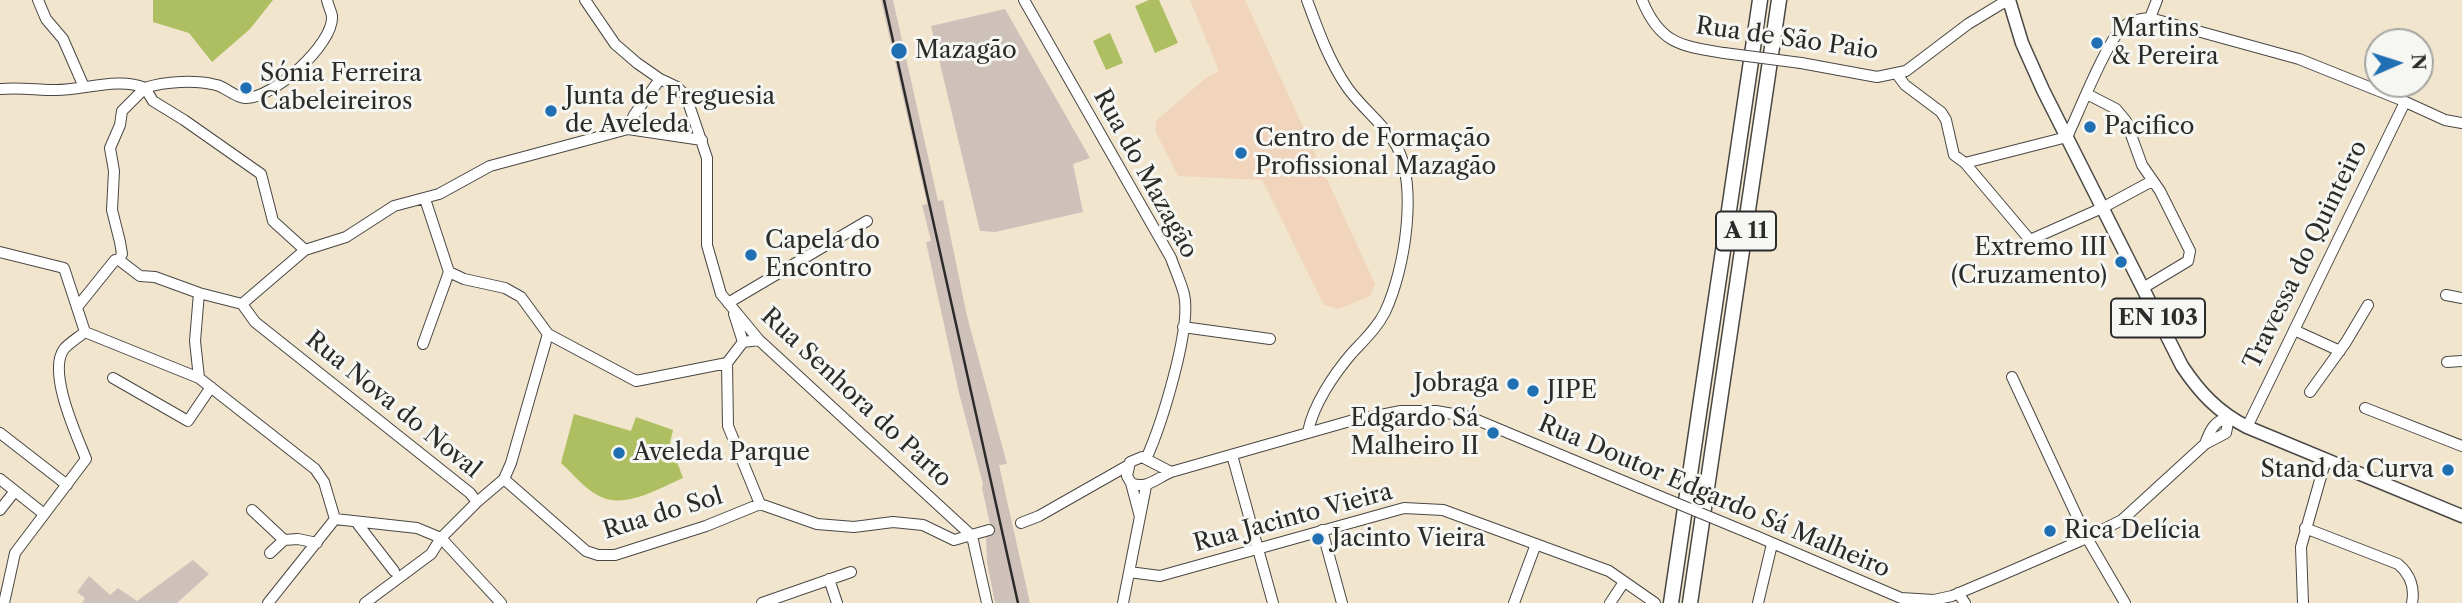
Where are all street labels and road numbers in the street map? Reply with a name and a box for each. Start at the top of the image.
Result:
street label: Rua de São Paio [1694,12,1880,66]
street label: Rua do Mazagão [1087,84,1203,264]
street label: Travessa do Quinteiro [2238,136,2374,374]
road number: A 11 [1716,212,1776,250]
road number: EN 103 [2111,298,2205,338]
street label: Rua Senhora do Parto [755,302,957,494]
street label: Rua Nova do Noval [300,326,486,484]
street label: Rua Doutor Edgardo Sá Malheiro [1534,410,1894,584]
street label: Rua Jacinto Vieira [1190,478,1396,558]
street label: Rua do Sol [600,482,726,546]

